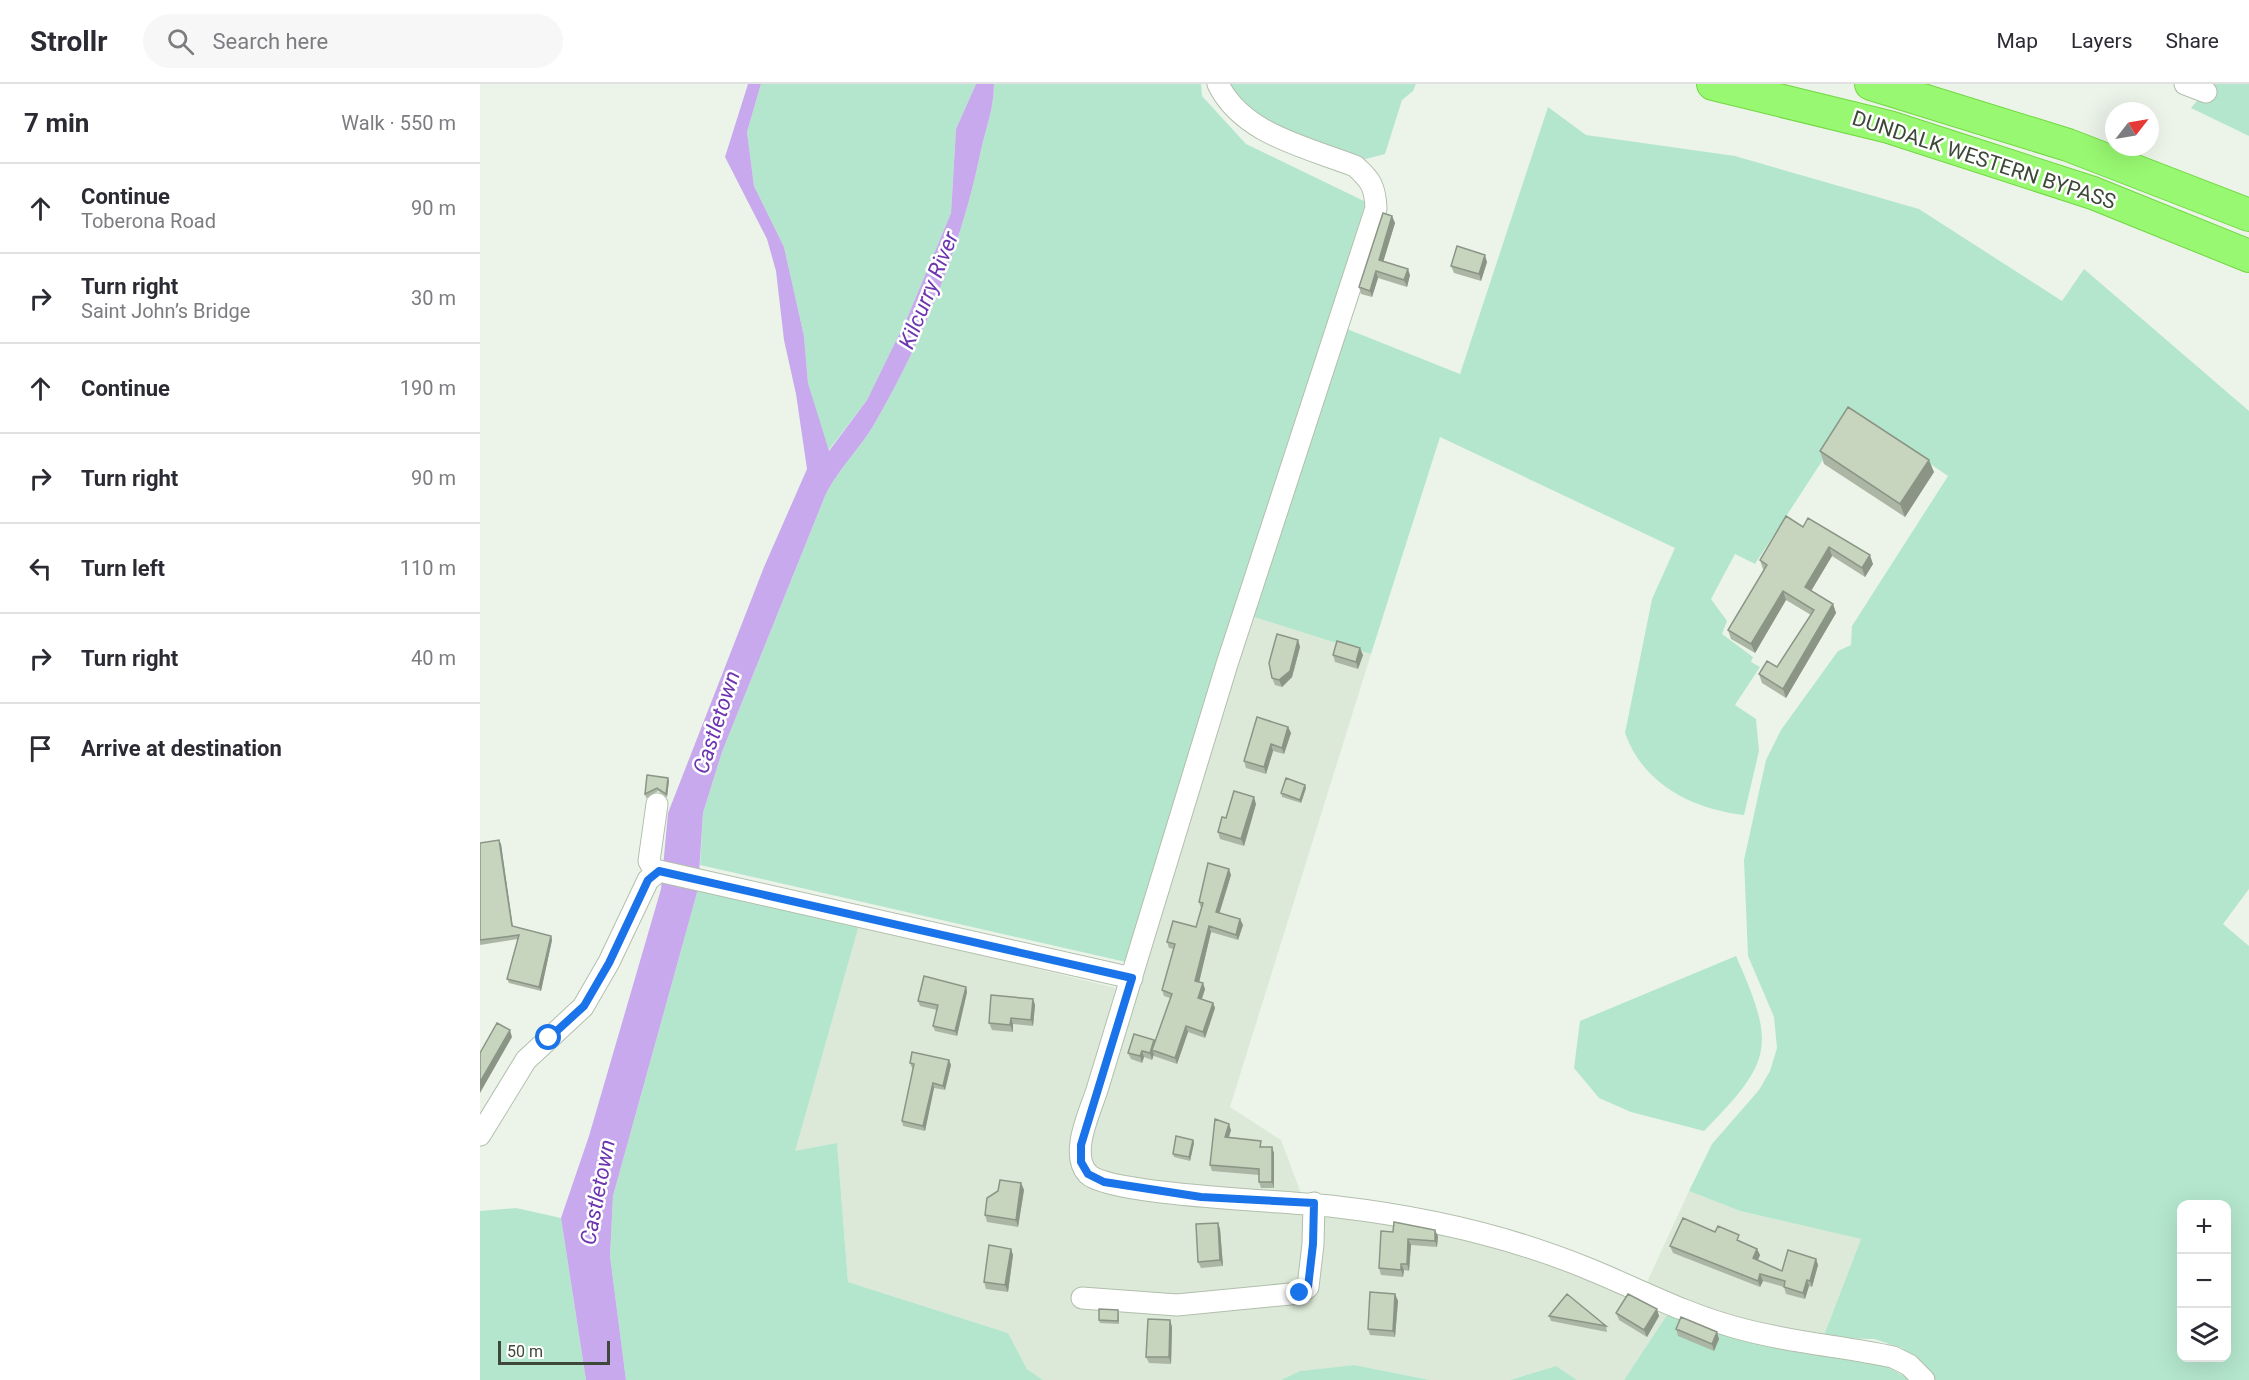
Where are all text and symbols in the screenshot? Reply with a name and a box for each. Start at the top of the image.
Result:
search box [143,14,563,68]
text: Strollr [30,25,107,58]
icon: search [164,25,197,58]
text: Search here [212,29,328,54]
text: Map [1996,29,2038,53]
text: Layers [2071,29,2132,53]
text: Share [2165,29,2219,53]
north arrow [2105,102,2159,156]
street label: DUNDALK WESTERN BYPASS [1849,106,2119,214]
text: 7 min [24,108,89,138]
text: Walk · 550 m [341,111,456,135]
text: Continue [81,184,170,209]
icon: ahead [24,192,57,225]
text: 90 m [411,196,456,220]
text: Toberona Road [81,209,216,233]
water label: Kilcurry River [894,227,964,352]
text: Turn right [81,274,178,299]
icon: right [24,282,57,315]
text: 30 m [411,286,456,310]
text: Saint John’s Bridge [81,299,250,323]
icon: ahead [24,372,57,405]
text: Continue [81,376,170,401]
text: 190 m [400,376,456,400]
icon: right [24,462,57,495]
text: Turn right [81,466,178,491]
text: 90 m [411,466,456,490]
icon: left [24,552,57,585]
text: Turn left [81,556,165,581]
text: 110 m [400,556,456,580]
icon: right [24,642,57,675]
text: Turn right [81,646,178,671]
text: 40 m [411,646,456,670]
water label: Castletown [688,668,745,777]
icon: arrive [24,732,57,765]
text: Arrive at destination [81,736,282,761]
route start [535,1024,561,1050]
water label: Castletown [575,1137,620,1247]
map controls [2177,1200,2231,1362]
button: + [2177,1200,2231,1254]
button: − [2177,1254,2231,1308]
route end [1286,1279,1312,1305]
button: layers [2177,1308,2231,1362]
scale bar [498,1338,610,1366]
text: 50 m [507,1342,543,1361]

